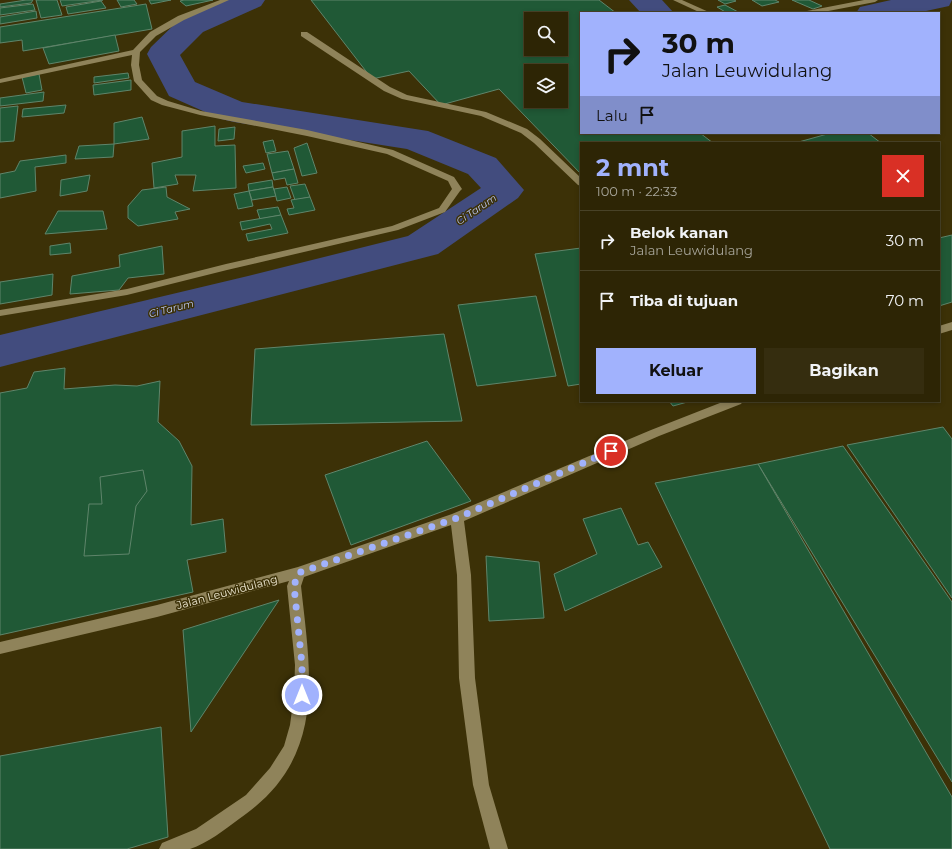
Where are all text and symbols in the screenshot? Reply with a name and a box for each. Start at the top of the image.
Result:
map controls [524,12,568,108]
button: search [524,12,568,56]
text: 30 m [662,26,735,60]
icon: right [596,28,648,80]
text: Jalan Leuwidulang [662,60,832,82]
button: layers [524,64,568,108]
icon: arrive [636,104,658,126]
text: Lalu [596,106,628,125]
text: 2 mnt [596,153,669,182]
button: close [882,155,924,197]
text: 100 m · 22:33 [596,183,677,199]
water label: Ci Tarum [454,191,499,228]
text: Belok kanan [630,223,728,242]
icon: right [596,230,618,252]
text: 30 m [886,231,924,250]
text: Jalan Leuwidulang [630,242,753,258]
icon: arrive [596,290,618,312]
text: Tiba di tujuan [630,291,738,310]
text: 70 m [886,291,924,310]
water label: Ci Tarum [147,297,195,320]
button: Keluar [596,348,756,394]
button: Bagikan [764,348,924,394]
pin [594,434,628,468]
icon: arrive [600,440,622,462]
street label: Jalan Leuwidulang [174,572,279,612]
position arrow [281,674,323,716]

